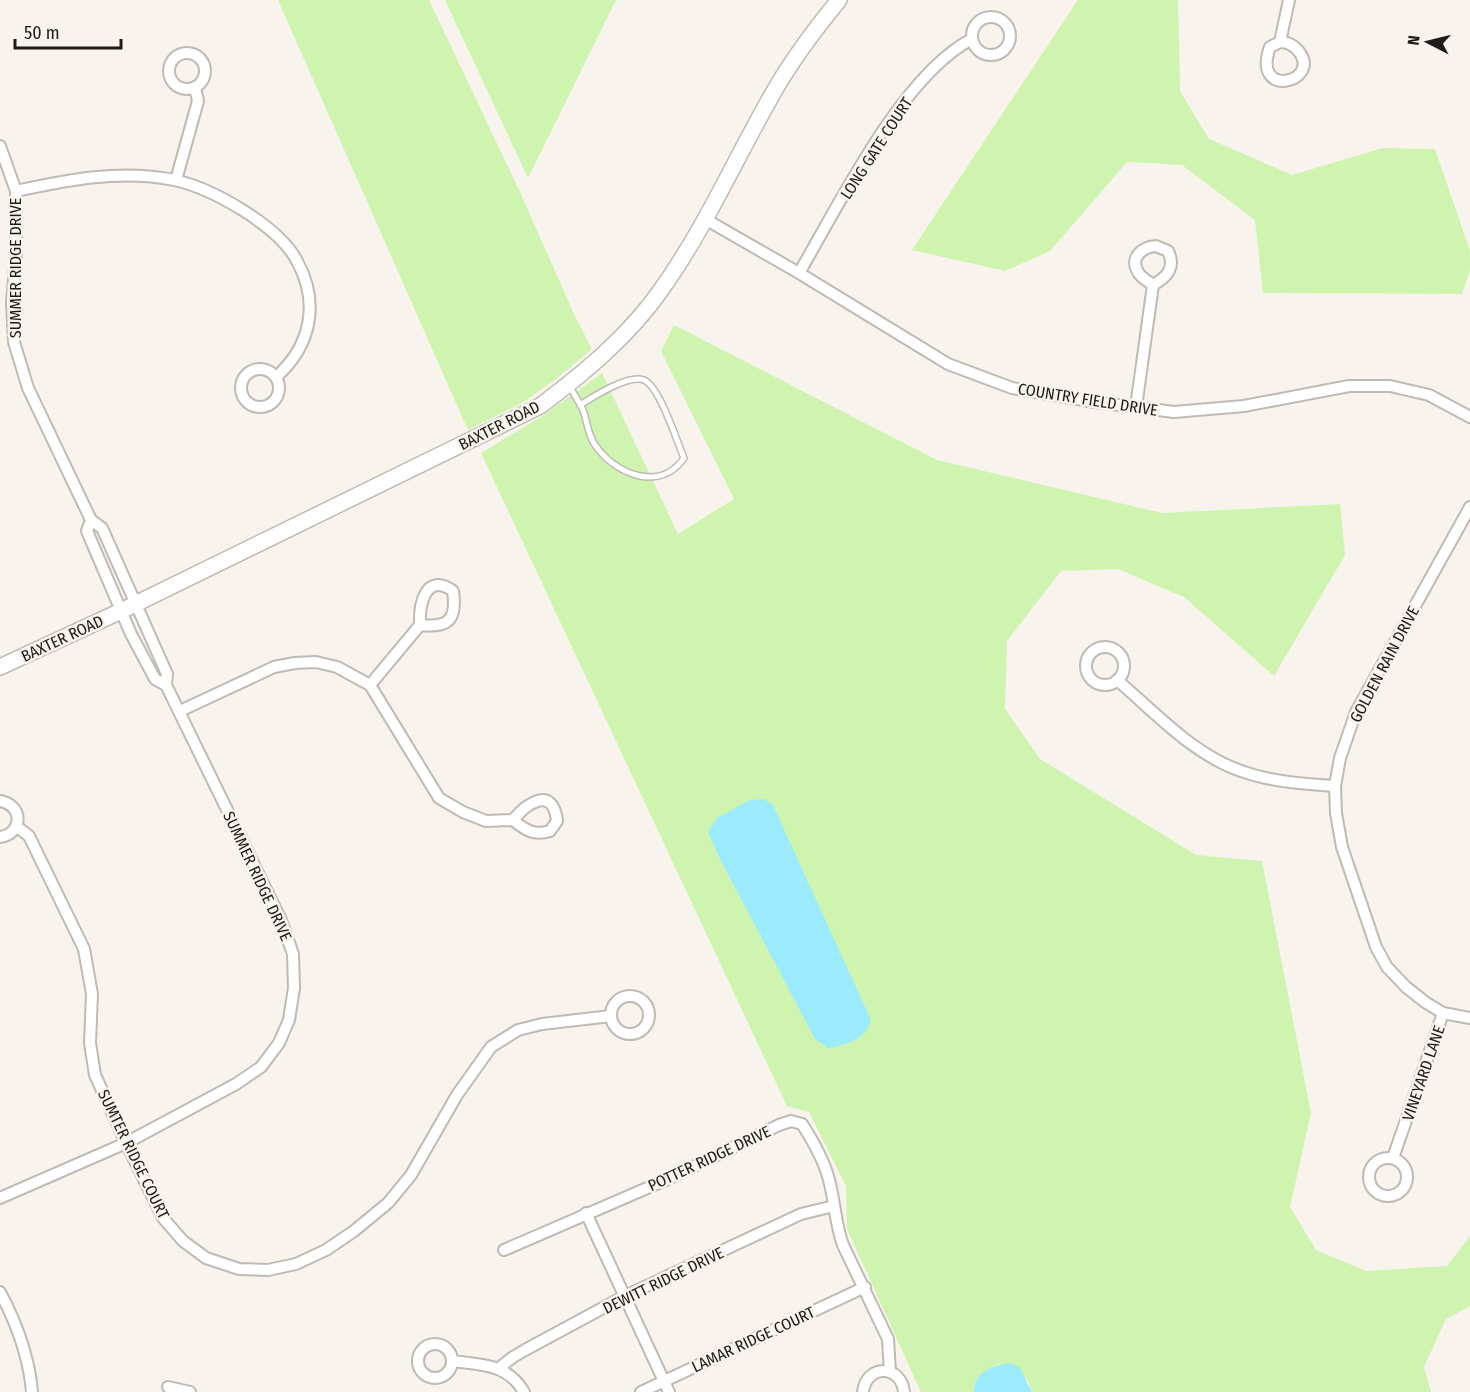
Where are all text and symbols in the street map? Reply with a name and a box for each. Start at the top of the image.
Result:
scale bar [15,12,122,50]
north arrow [1398,12,1458,72]
text: 50 m [24,22,60,44]
text: N [1404,34,1424,46]
street label: LONG GATE COURT [836,93,917,203]
street label: SUMMER RIDGE DRIVE [6,198,25,338]
street label: COUNTRY FIELD DRIVE [1017,379,1159,420]
street label: BAXTER ROAD [456,397,543,454]
street label: GOLDEN RAIN DRIVE [1346,603,1423,726]
street label: BAXTER ROAD [18,611,106,666]
street label: SUMMER RIDGE DRIVE [219,808,296,944]
street label: VINEYARD LANE [1398,1023,1449,1123]
street label: SUMTER RIDGE COURT [94,1086,173,1223]
street label: POTTER RIDGE DRIVE [645,1122,774,1195]
street label: DEWITT RIDGE DRIVE [600,1243,727,1318]
street label: LAMAR RIDGE COURT [689,1302,818,1376]

